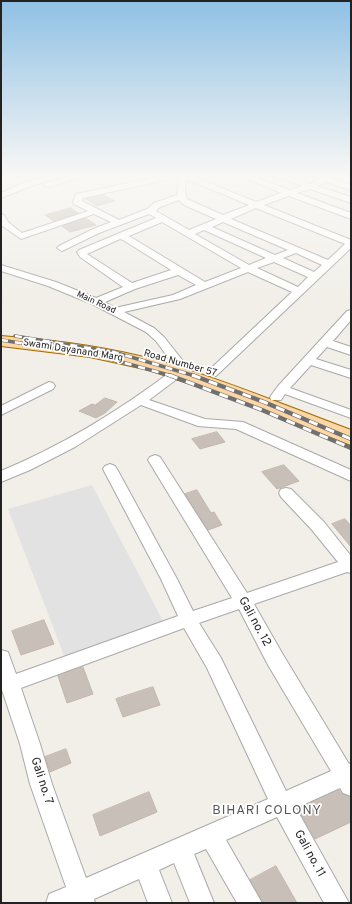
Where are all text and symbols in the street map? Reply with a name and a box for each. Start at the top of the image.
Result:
street label: Main Road [75,289,117,317]
street label: Swami Dayanand Marg [22,337,124,365]
street label: Road Number 57 [142,348,218,380]
street label: Gali no. 12 [234,595,274,649]
street label: Gali no. 7 [27,756,55,806]
district label: BIHARI COLONY [212,803,322,819]
street label: Gali no. 11 [290,828,328,880]

